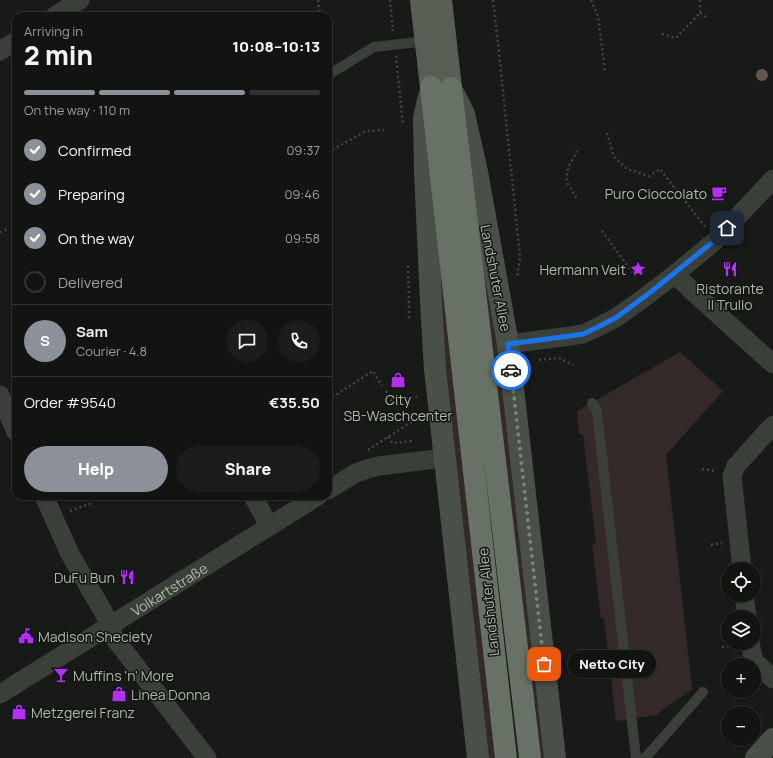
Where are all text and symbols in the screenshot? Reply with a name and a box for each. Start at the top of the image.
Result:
text: Arriving in [24,22,83,40]
text: 10:08–10:13 [232,36,320,57]
text: 2 min [24,37,93,73]
text: On the way · 110 m [24,101,130,119]
icon: check [24,139,46,161]
text: Confirmed [58,140,131,161]
text: 09:37 [286,141,320,159]
icon: check [24,183,46,205]
text: Preparing [58,184,125,205]
place label: Puro Cioccolato [605,184,707,203]
cafe icon: Puro Cioccolato [710,184,728,202]
text: 09:46 [284,185,320,203]
pin [710,211,744,245]
icon: home [716,217,738,239]
street label: Landshuter Allee [476,223,516,333]
icon: check [24,227,46,249]
text: On the way [58,228,134,249]
text: 09:58 [285,229,320,247]
place label: Hermann Veit [539,260,626,279]
place icon: Hermann Veit [629,260,647,278]
restaurant icon: Ristorante Il Trullo [721,260,739,278]
text: Delivered [58,272,123,293]
place label: Ristorante Il Trullo [696,279,764,314]
button: chat [226,320,268,362]
button: phone [278,320,320,362]
text: Sam [76,321,108,342]
text: S [40,330,50,351]
text: Courier · 4.8 [76,342,147,360]
courier [491,350,531,390]
icon: car [500,359,522,381]
shop icon: City SB-Waschcenter [389,371,407,389]
place label: City SB-Waschcenter [343,390,453,425]
text: Order #9540 [24,392,116,413]
text: €35.50 [269,392,320,413]
button: Help [24,446,168,492]
button: Share [176,446,320,492]
street label: Landshuter Allee [473,547,503,657]
street label: Volkartstraße [127,558,211,620]
map controls [721,562,761,746]
button: locate [721,562,761,602]
place label: DuFu Bun [54,568,115,587]
restaurant icon: DuFu Bun [118,568,136,586]
button: layers [721,610,761,650]
public building icon: Madison Sheciety [17,627,35,645]
place label: Madison Sheciety [38,627,153,646]
pin [527,647,561,681]
callout: Netto City [568,650,656,678]
icon: bag [533,653,555,675]
text: Netto City [579,655,645,673]
button: + [721,658,761,698]
bar icon: Muffins 'n' More [52,666,70,684]
place label: Muffins 'n' More [73,666,174,685]
shop icon: Linea Donna [110,685,128,703]
place label: Linea Donna [131,685,210,704]
shop icon: Metzgerei Franz [10,703,28,721]
place label: Metzgerei Franz [31,703,135,722]
button: − [721,706,761,746]

